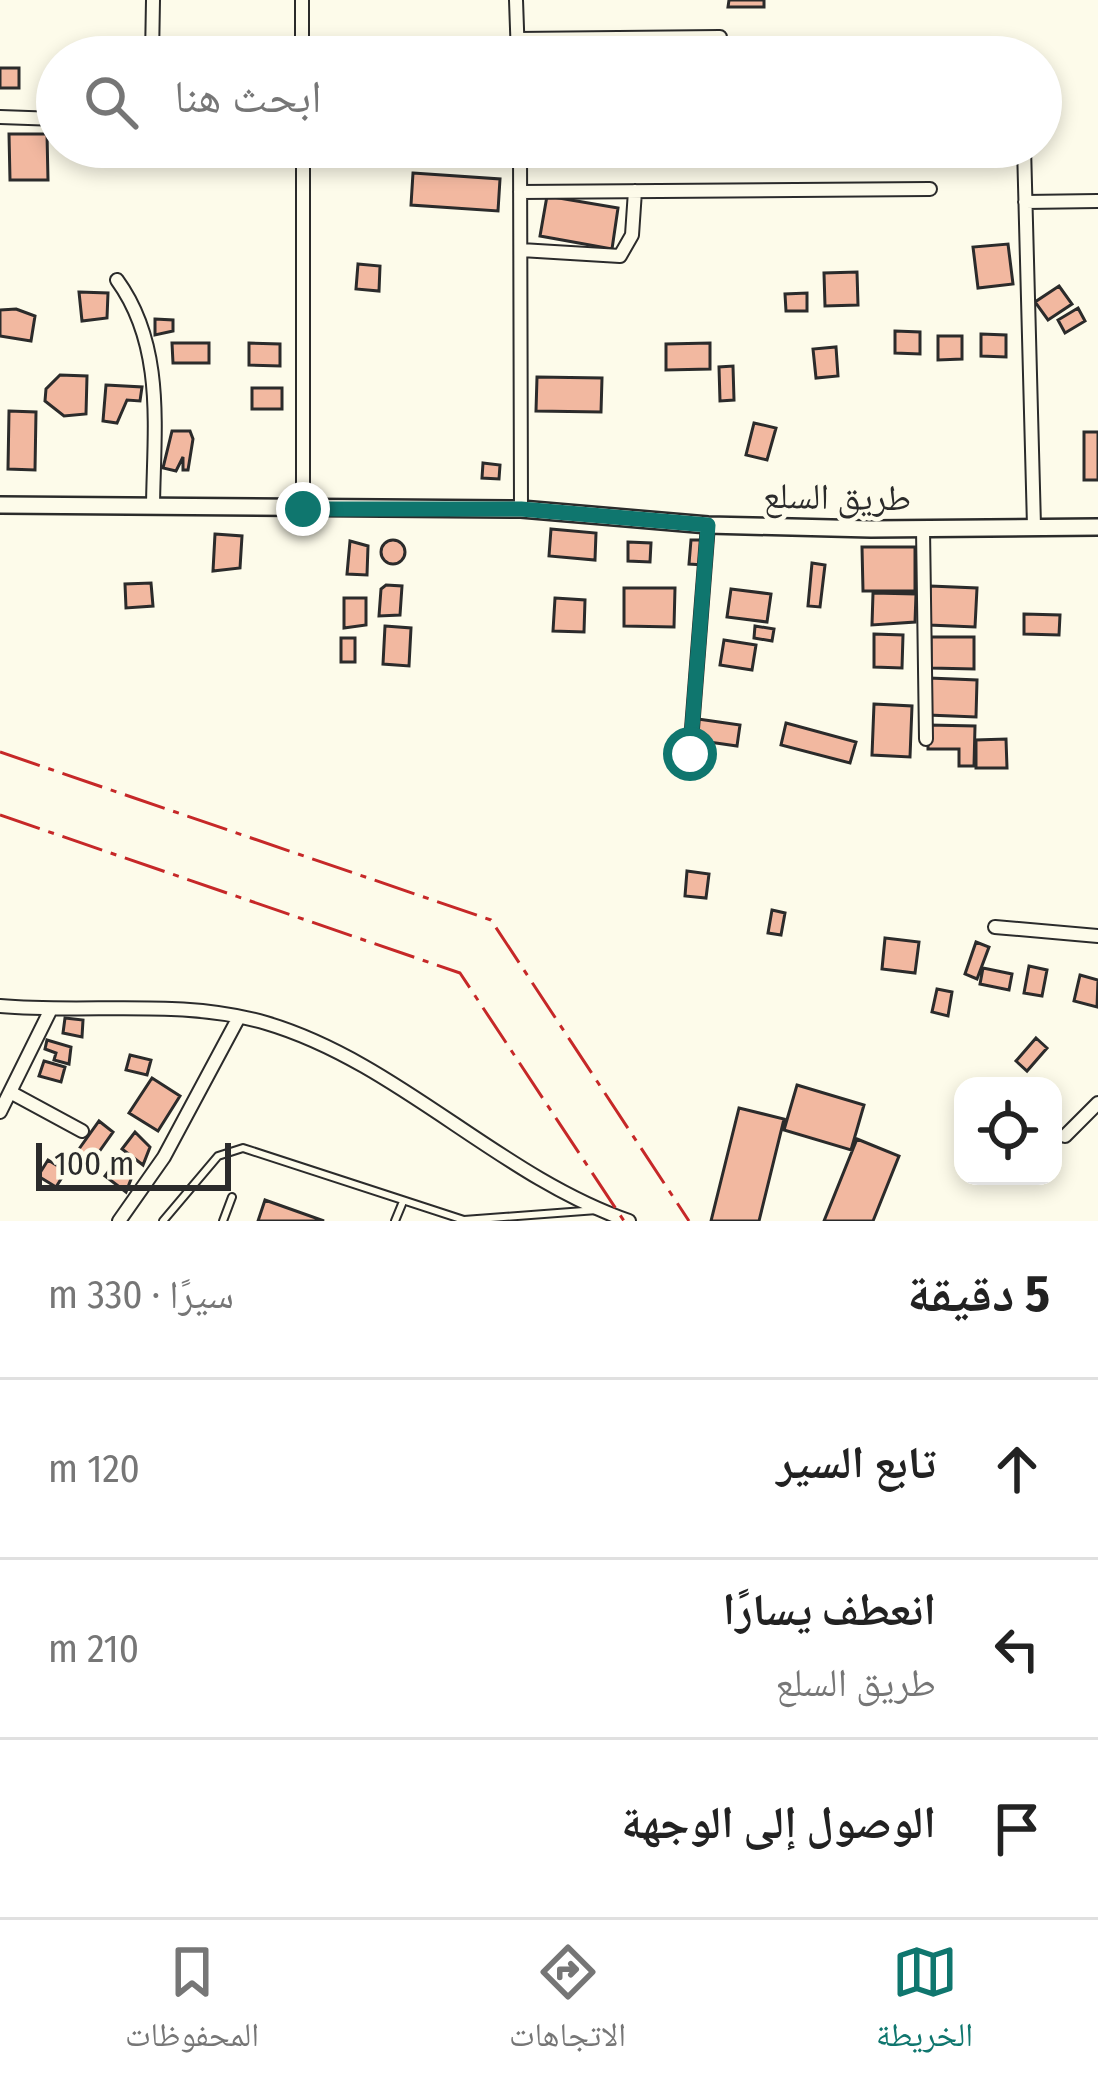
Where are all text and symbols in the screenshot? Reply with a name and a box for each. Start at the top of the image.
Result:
search box [36,36,1062,168]
icon: search [78,69,144,135]
text: ابحث هنا [174,70,322,124]
street label: طريق السلع [762,474,912,520]
route end [276,482,330,536]
route start [663,727,717,781]
map controls [954,1077,1062,1185]
button: locate [954,1077,1062,1185]
scale bar [36,1137,231,1190]
text: 100 m [54,1144,134,1184]
text: 5 دقيقة [907,1263,1050,1325]
text: سيرًا · 330 m [48,1272,234,1318]
text: تابع السير [777,1436,936,1490]
icon: ahead [984,1436,1050,1502]
text: 120 m [48,1446,140,1492]
text: انعطف يسارًا [723,1583,936,1637]
icon: left [984,1616,1050,1682]
text: 210 m [48,1626,139,1672]
text: طريق السلع [775,1660,936,1706]
text: الوصول إلى الوجهة [621,1796,936,1850]
icon: arrive [984,1796,1050,1862]
tab: المحفوظات [125,1939,259,2067]
tab: الاتجاهات [509,1939,626,2067]
tab: الخريطة [876,1939,973,2067]

